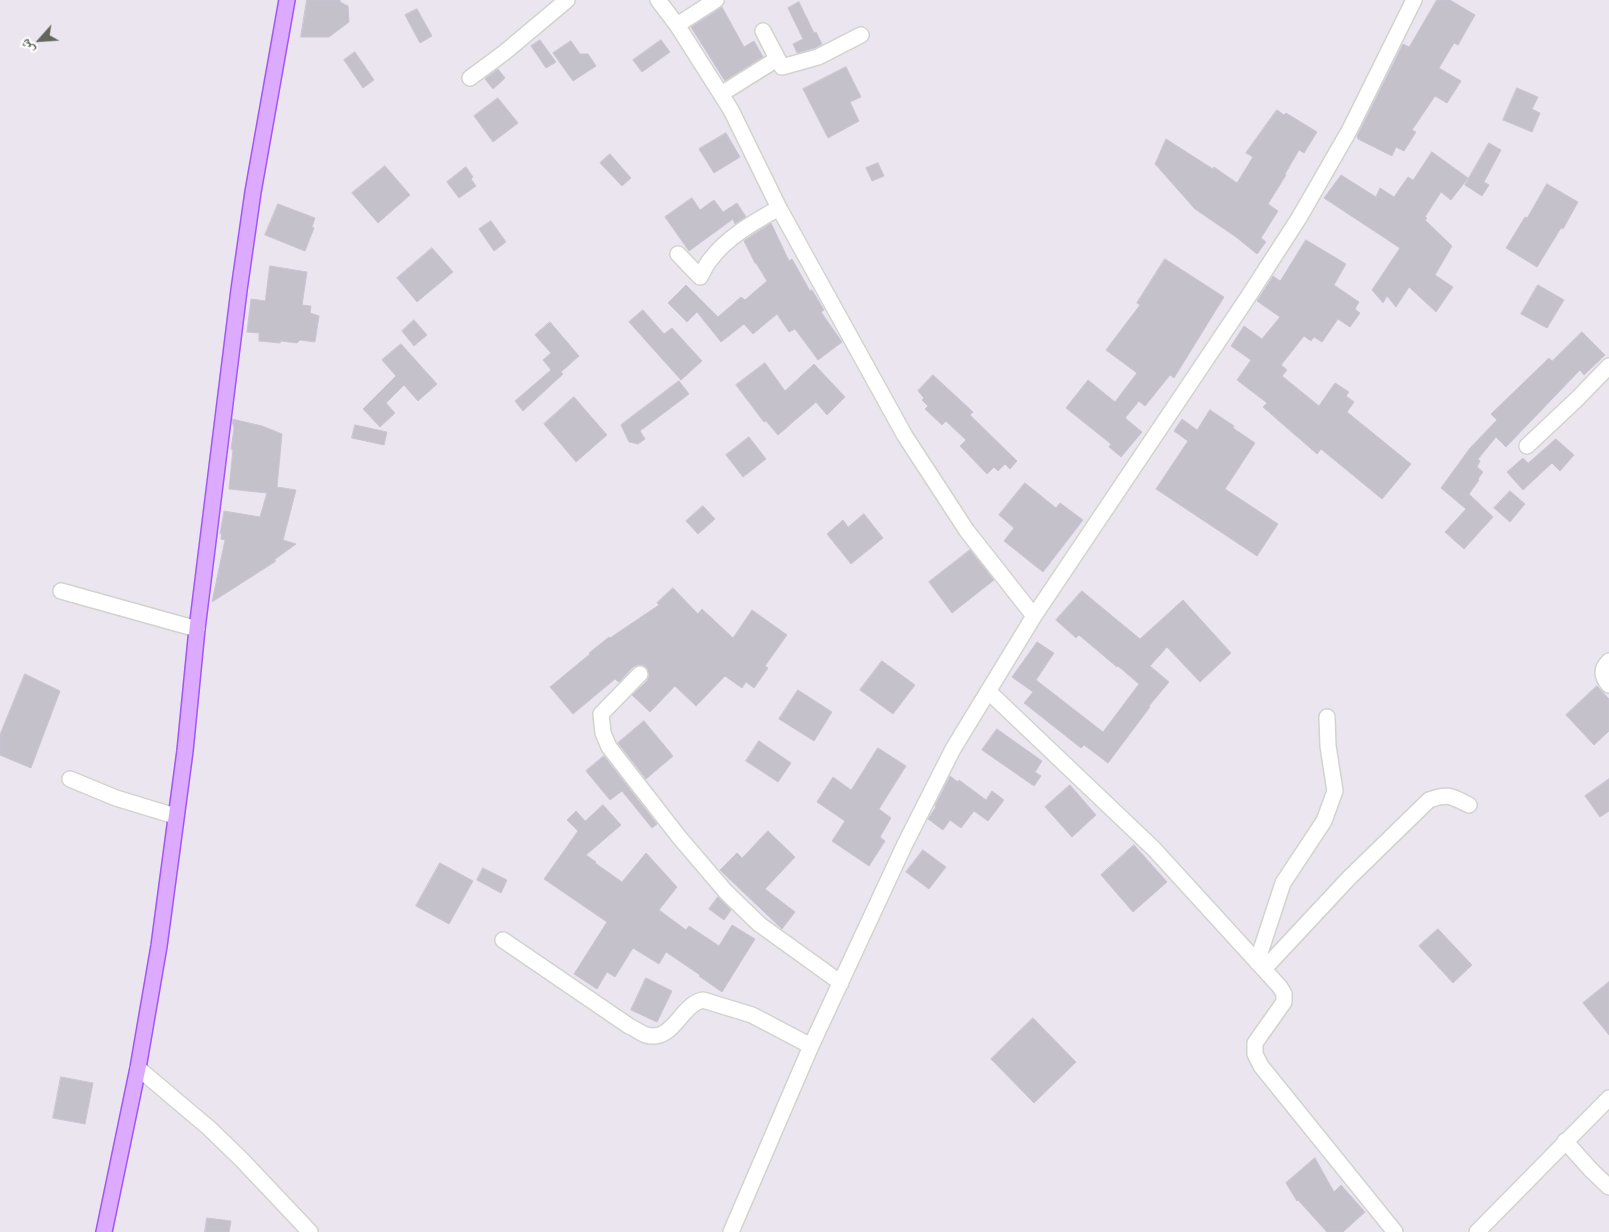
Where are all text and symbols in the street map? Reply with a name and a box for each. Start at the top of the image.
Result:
north arrow [15,15,65,65]
text: ش [15,36,38,57]

